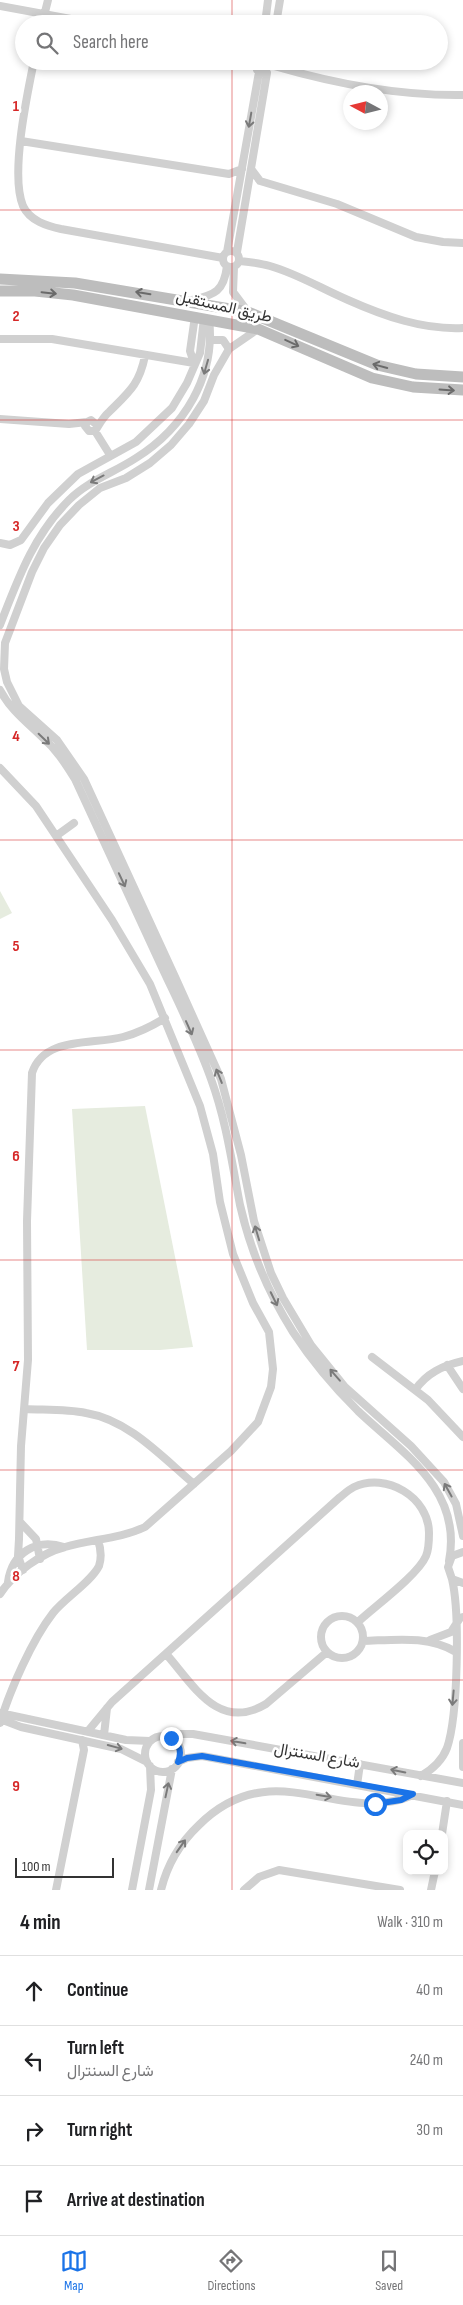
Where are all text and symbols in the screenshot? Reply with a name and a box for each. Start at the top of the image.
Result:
search box [15,15,448,70]
icon: search [33,29,61,57]
text: Search here [73,31,149,54]
north arrow [343,85,388,130]
text: 1 [13,97,20,116]
one-way arrow [245,111,255,127]
street label: طريق المستقبل [174,287,274,327]
one-way arrow [40,288,56,298]
one-way arrow [135,288,151,298]
text: 2 [12,307,20,326]
one-way arrow [285,339,300,349]
one-way arrow [201,358,211,374]
one-way arrow [373,361,389,370]
one-way arrow [438,385,454,395]
one-way arrow [90,475,105,484]
text: 3 [12,517,20,536]
text: 4 [12,727,20,746]
one-way arrow [37,733,50,745]
one-way arrow [117,872,127,887]
text: 5 [12,937,20,956]
one-way arrow [184,1020,194,1035]
one-way arrow [214,1069,223,1084]
text: 6 [12,1147,20,1166]
one-way arrow [252,1226,262,1242]
one-way arrow [270,1291,280,1306]
text: 7 [13,1357,20,1376]
one-way arrow [329,1369,340,1382]
one-way arrow [443,1483,453,1498]
text: 8 [12,1567,20,1586]
one-way arrow [449,1689,458,1705]
route end [160,1727,183,1750]
one-way arrow [230,1737,246,1746]
street label: شارع السنترال [272,1739,361,1774]
one-way arrow [106,1743,122,1753]
one-way arrow [390,1766,406,1776]
text: 9 [12,1777,20,1796]
one-way arrow [162,1783,172,1799]
one-way arrow [316,1792,332,1802]
route start [364,1793,387,1816]
map controls [403,1830,448,1875]
button: locate [403,1830,448,1875]
one-way arrow [176,1839,186,1853]
scale bar [15,1855,114,1878]
text: 100 m [22,1858,51,1875]
text: 4 min [20,1910,61,1935]
text: Walk · 310 m [377,1913,443,1932]
icon: ahead [20,1977,48,2005]
text: Continue [67,1979,128,2002]
text: 40 m [416,1981,443,2000]
text: Turn left [67,2037,124,2060]
icon: left [20,2047,48,2075]
text: 240 m [410,2051,443,2070]
text: شارع السنترال [67,2062,154,2081]
icon: right [20,2117,48,2145]
text: Turn right [67,2119,132,2142]
text: 30 m [416,2121,443,2140]
icon: arrive [20,2187,48,2215]
text: Arrive at destination [67,2189,205,2212]
tab: Map [60,2247,88,2294]
tab: Directions [207,2247,256,2294]
tab: Saved [375,2247,403,2294]

